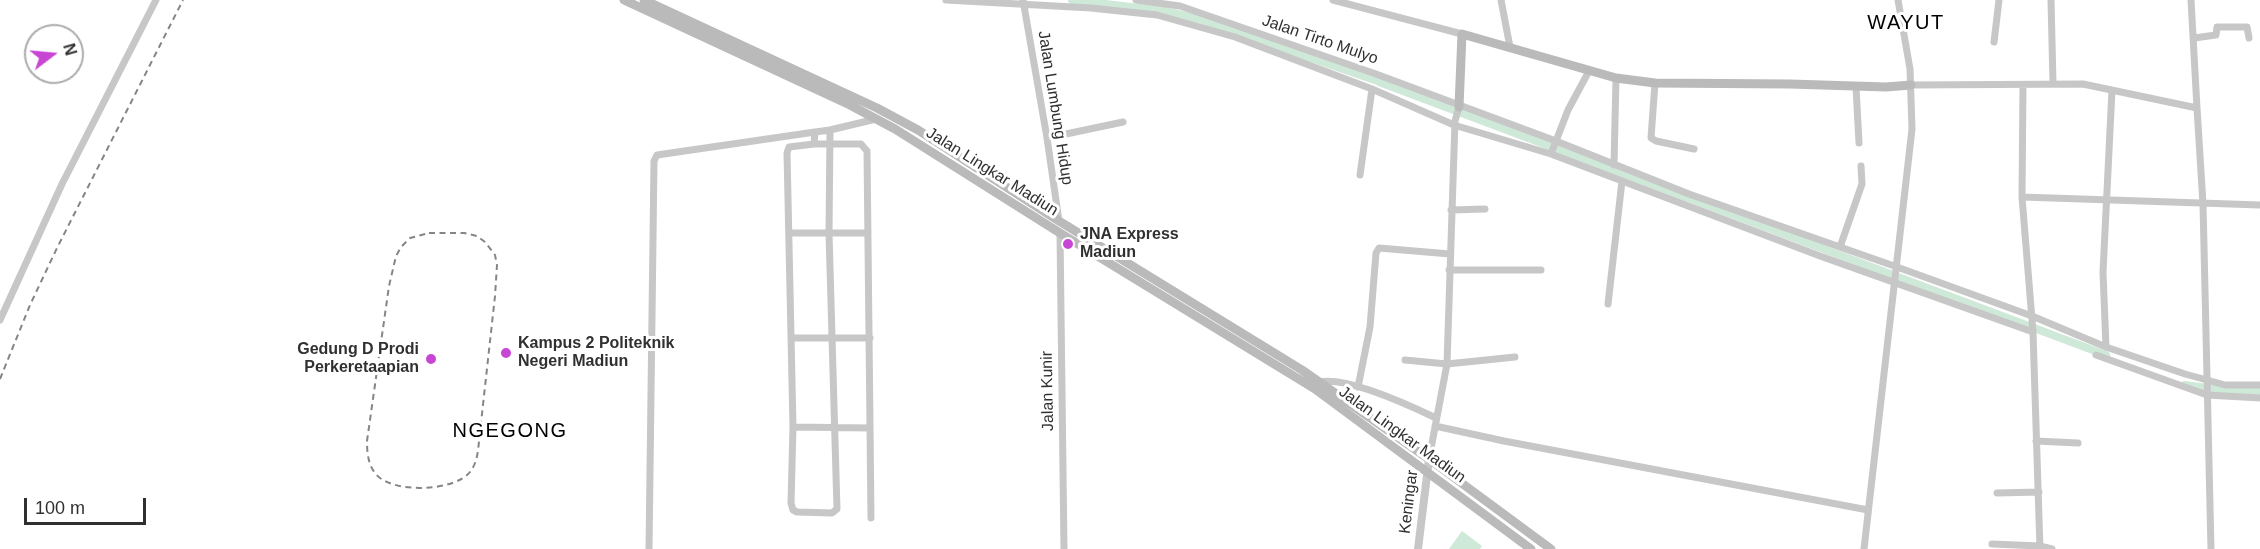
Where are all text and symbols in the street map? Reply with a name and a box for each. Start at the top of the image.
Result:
street label: Jalan Tirto Mulyo [1260,11,1380,69]
district label: WAYUT [1867,11,1945,35]
north arrow [24,24,84,84]
street label: Jalan Lumbung Hidup [1033,30,1077,186]
text: N [60,42,80,57]
street label: Jalan Lingkar Madiun [922,124,1062,220]
place label: JNA Express Madiun [1080,225,1179,263]
marker: JNA Express Madiun [1061,237,1075,251]
place label: Kampus 2 Politeknik Negeri Madiun [518,334,674,372]
place label: Gedung D Prodi Perkeretaapian [297,340,419,378]
marker: Kampus 2 Politeknik Negeri Madiun [499,346,513,360]
street label: Jalan Kunir [1038,351,1058,431]
marker: Gedung D Prodi Perkeretaapian [424,352,438,366]
street label: Jalan Lingkar Madiun [1335,383,1469,487]
district label: NGEGONG [453,419,567,443]
street label: Keningar [1396,469,1422,535]
scale bar [27,486,148,524]
text: 100 m [35,498,85,518]

